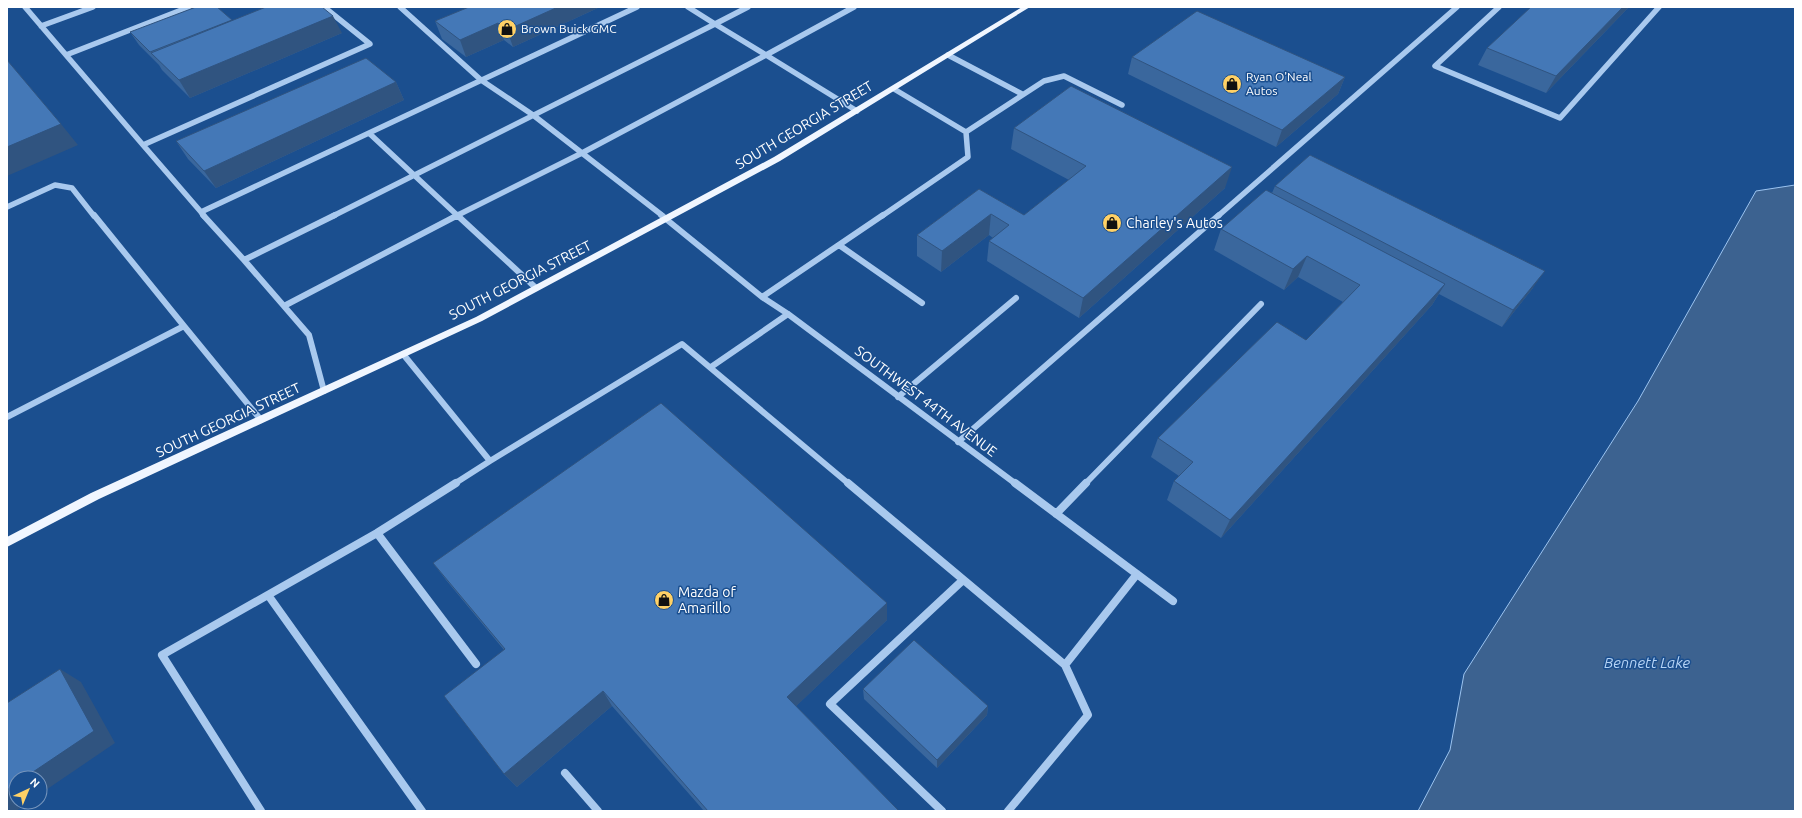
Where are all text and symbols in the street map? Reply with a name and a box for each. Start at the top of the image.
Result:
shop icon: Brown Buick GMC [496,18,518,40]
place label: Brown Buick GMC [521,22,617,35]
place label: Ryan O'Neal Autos [1246,70,1312,97]
shop icon: Ryan O'Neal Autos [1221,73,1243,95]
street label: SOUTH GEORGIA STREET [732,78,876,172]
shop icon: Charley's Autos [1101,212,1123,234]
place label: Charley's Autos [1126,215,1223,231]
street label: SOUTH GEORGIA STREET [446,237,594,323]
street label: SOUTHWEST 44TH AVENUE [852,342,1000,460]
street label: SOUTH GEORGIA STREET [153,379,303,461]
place label: Mazda of Amarillo [678,584,736,616]
shop icon: Mazda of Amarillo [653,589,675,611]
water label: Bennett Lake [1604,654,1691,671]
north arrow [8,770,48,810]
text: N [28,776,42,790]

